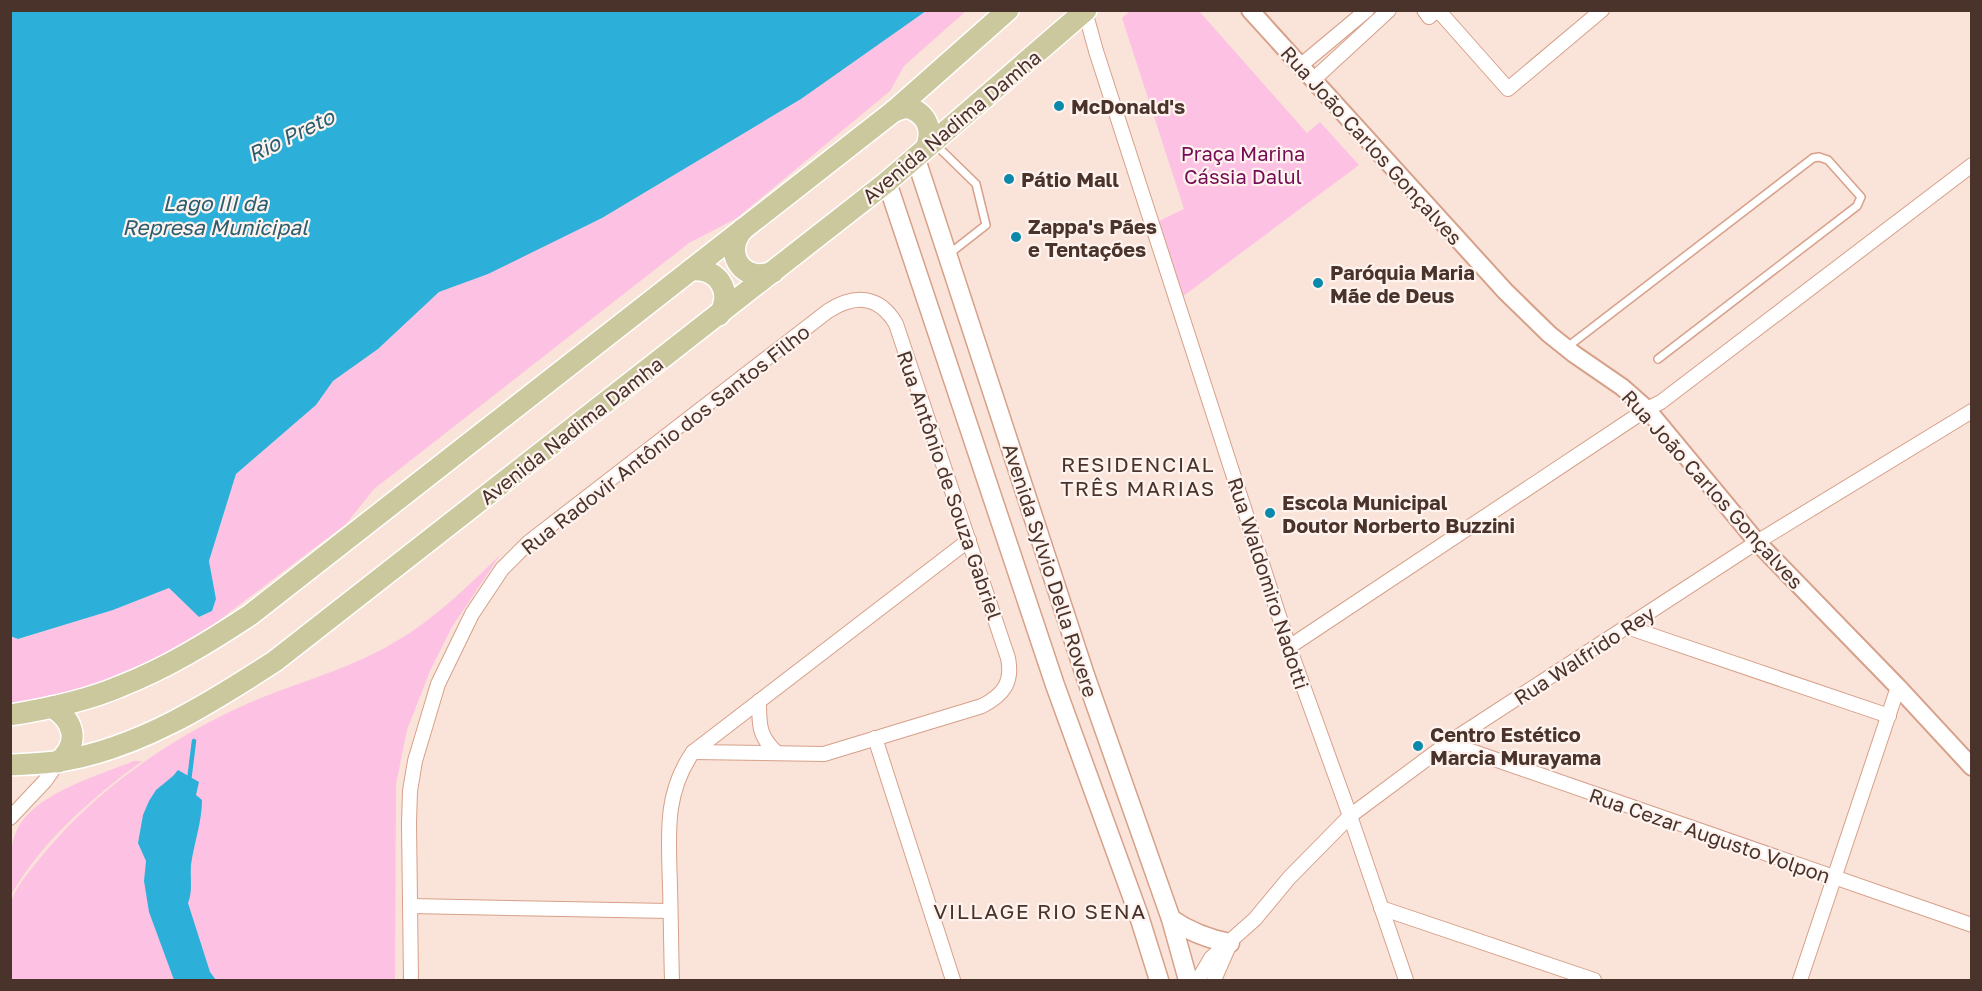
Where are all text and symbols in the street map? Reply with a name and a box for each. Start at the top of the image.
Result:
street label: Rua João Carlos Gonçalves [1276,41,1468,249]
street label: Avenida Nadima Damha [857,44,1045,208]
place label: McDonald's [1071,94,1185,118]
marker: McDonald's [1052,99,1066,113]
water label: Rio Preto [244,102,340,167]
park label: Praça Marina Cássia Dalul [1181,141,1305,188]
place label: Pátio Mall [1021,167,1119,191]
marker: Pátio Mall [1002,172,1016,186]
water label: Lago III da Represa Municipal [122,190,309,240]
place label: Zappa's Pães e Tentações [1028,214,1157,261]
marker: Zappa's Pães e Tentações [1009,230,1023,244]
place label: Paróquia Maria Mãe de Deus [1330,260,1475,307]
marker: Paróquia Maria Mãe de Deus [1311,276,1325,290]
street label: Rua Radovir Antônio dos Santos Filho [516,319,814,559]
street label: Rua Antônio de Souza Gabriel [893,347,1007,623]
street label: Avenida Nadima Damha [475,351,667,509]
street label: Rua João Carlos Gonçalves [1617,385,1809,593]
street label: Avenida Sylvio Della Rovere [999,440,1103,700]
district label: RESIDENCIAL TRÊS MARIAS [1060,451,1216,501]
street label: Rua Waldomiro Nadotti [1223,474,1315,692]
place label: Escola Municipal Doutor Norberto Buzzini [1282,490,1515,537]
marker: Escola Municipal Doutor Norberto Buzzini [1263,506,1277,520]
street label: Rua Walfrido Rey [1509,601,1659,709]
place label: Centro Estético Marcia Murayama [1430,722,1601,769]
marker: Centro Estético Marcia Murayama [1411,739,1425,753]
street label: Rua Cezar Augusto Volpon [1586,782,1834,888]
district label: VILLAGE RIO SENA [933,898,1147,924]

